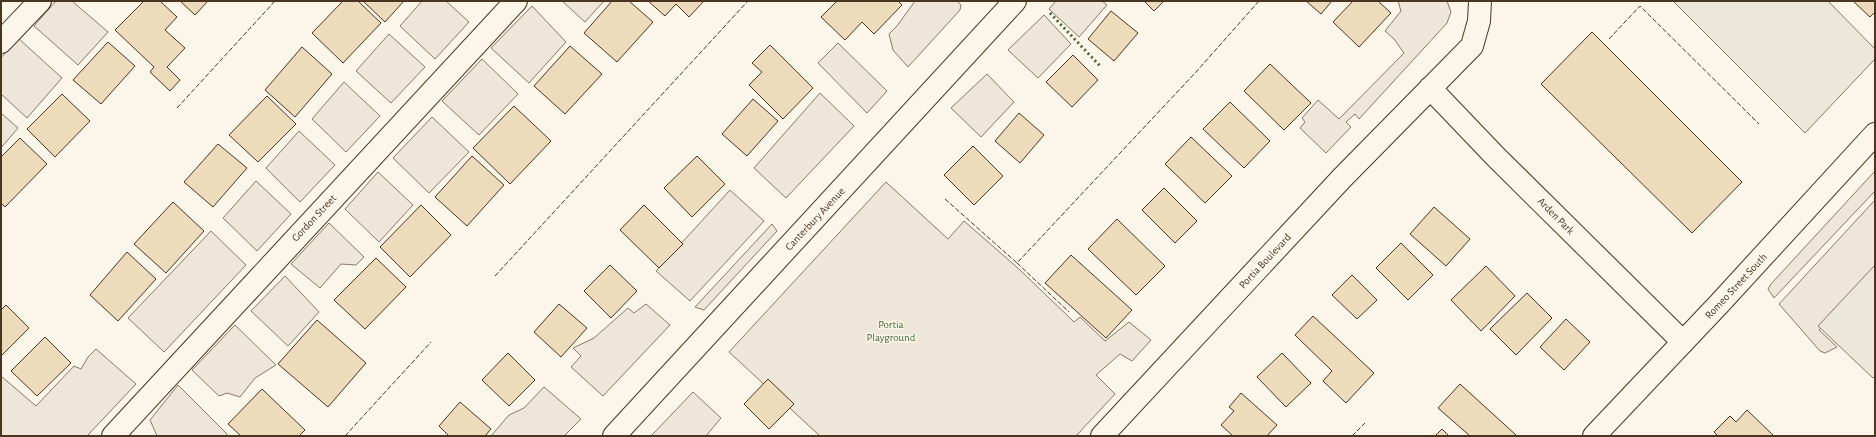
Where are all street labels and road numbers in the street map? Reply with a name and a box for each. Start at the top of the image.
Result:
street label: Canterbury Avenue [783,185,847,253]
street label: Gordon Street [290,192,339,244]
street label: Arden Park [1535,195,1577,237]
street label: Portia Boulevard [1237,231,1293,291]
street label: Romeo Street South [1703,251,1769,321]

